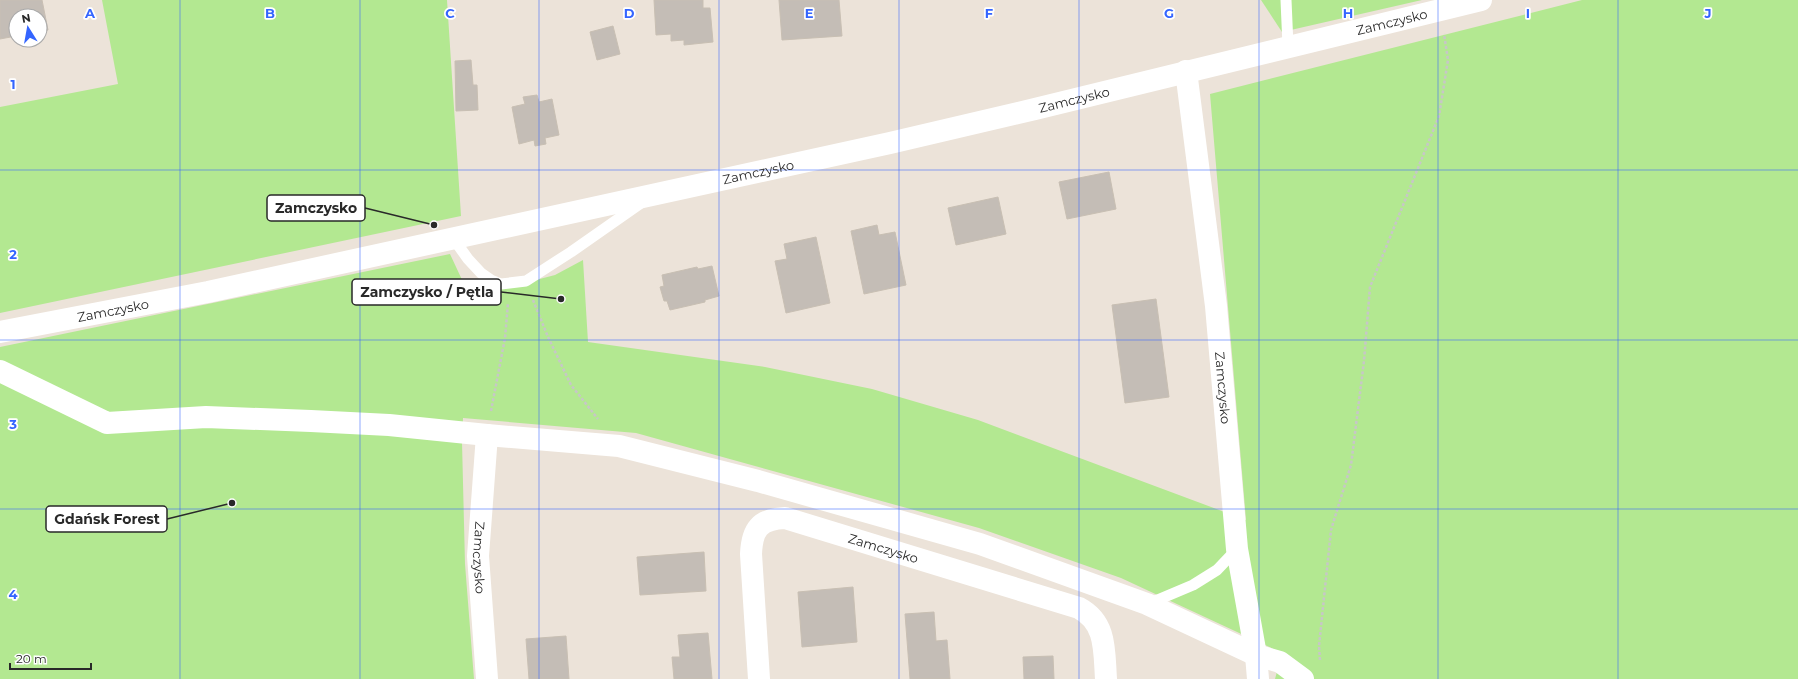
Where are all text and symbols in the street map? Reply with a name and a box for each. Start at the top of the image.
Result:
text: A [84,5,96,21]
text: B [265,5,275,21]
text: C [445,5,455,21]
text: D [624,5,635,21]
text: E [805,5,814,21]
text: F [985,5,993,21]
text: G [1164,5,1174,21]
text: H [1343,5,1353,21]
street label: Zamczysko [1355,5,1429,38]
text: I [1526,5,1530,21]
text: J [1703,5,1712,21]
north arrow [8,8,48,48]
text: N [20,10,32,26]
text: 1 [10,76,16,92]
street label: Zamczysko [1037,83,1111,116]
street label: Zamczysko [721,156,795,187]
callout: Zamczysko [267,195,365,221]
text: Zamczysko [275,199,357,217]
text: 2 [9,246,17,262]
callout: Zamczysko / Pętla [352,279,501,305]
text: Zamczysko / Pętla [360,283,494,301]
street label: Zamczysko [76,296,150,325]
street label: Zamczysko [1212,351,1234,425]
text: 3 [8,416,17,432]
callout: Gdańsk Forest [46,506,167,532]
text: Gdańsk Forest [54,510,160,528]
street label: Zamczysko [470,521,489,594]
street label: Zamczysko [846,530,920,566]
text: 4 [9,586,18,602]
scale bar [10,645,91,671]
text: 20 m [16,651,47,666]

